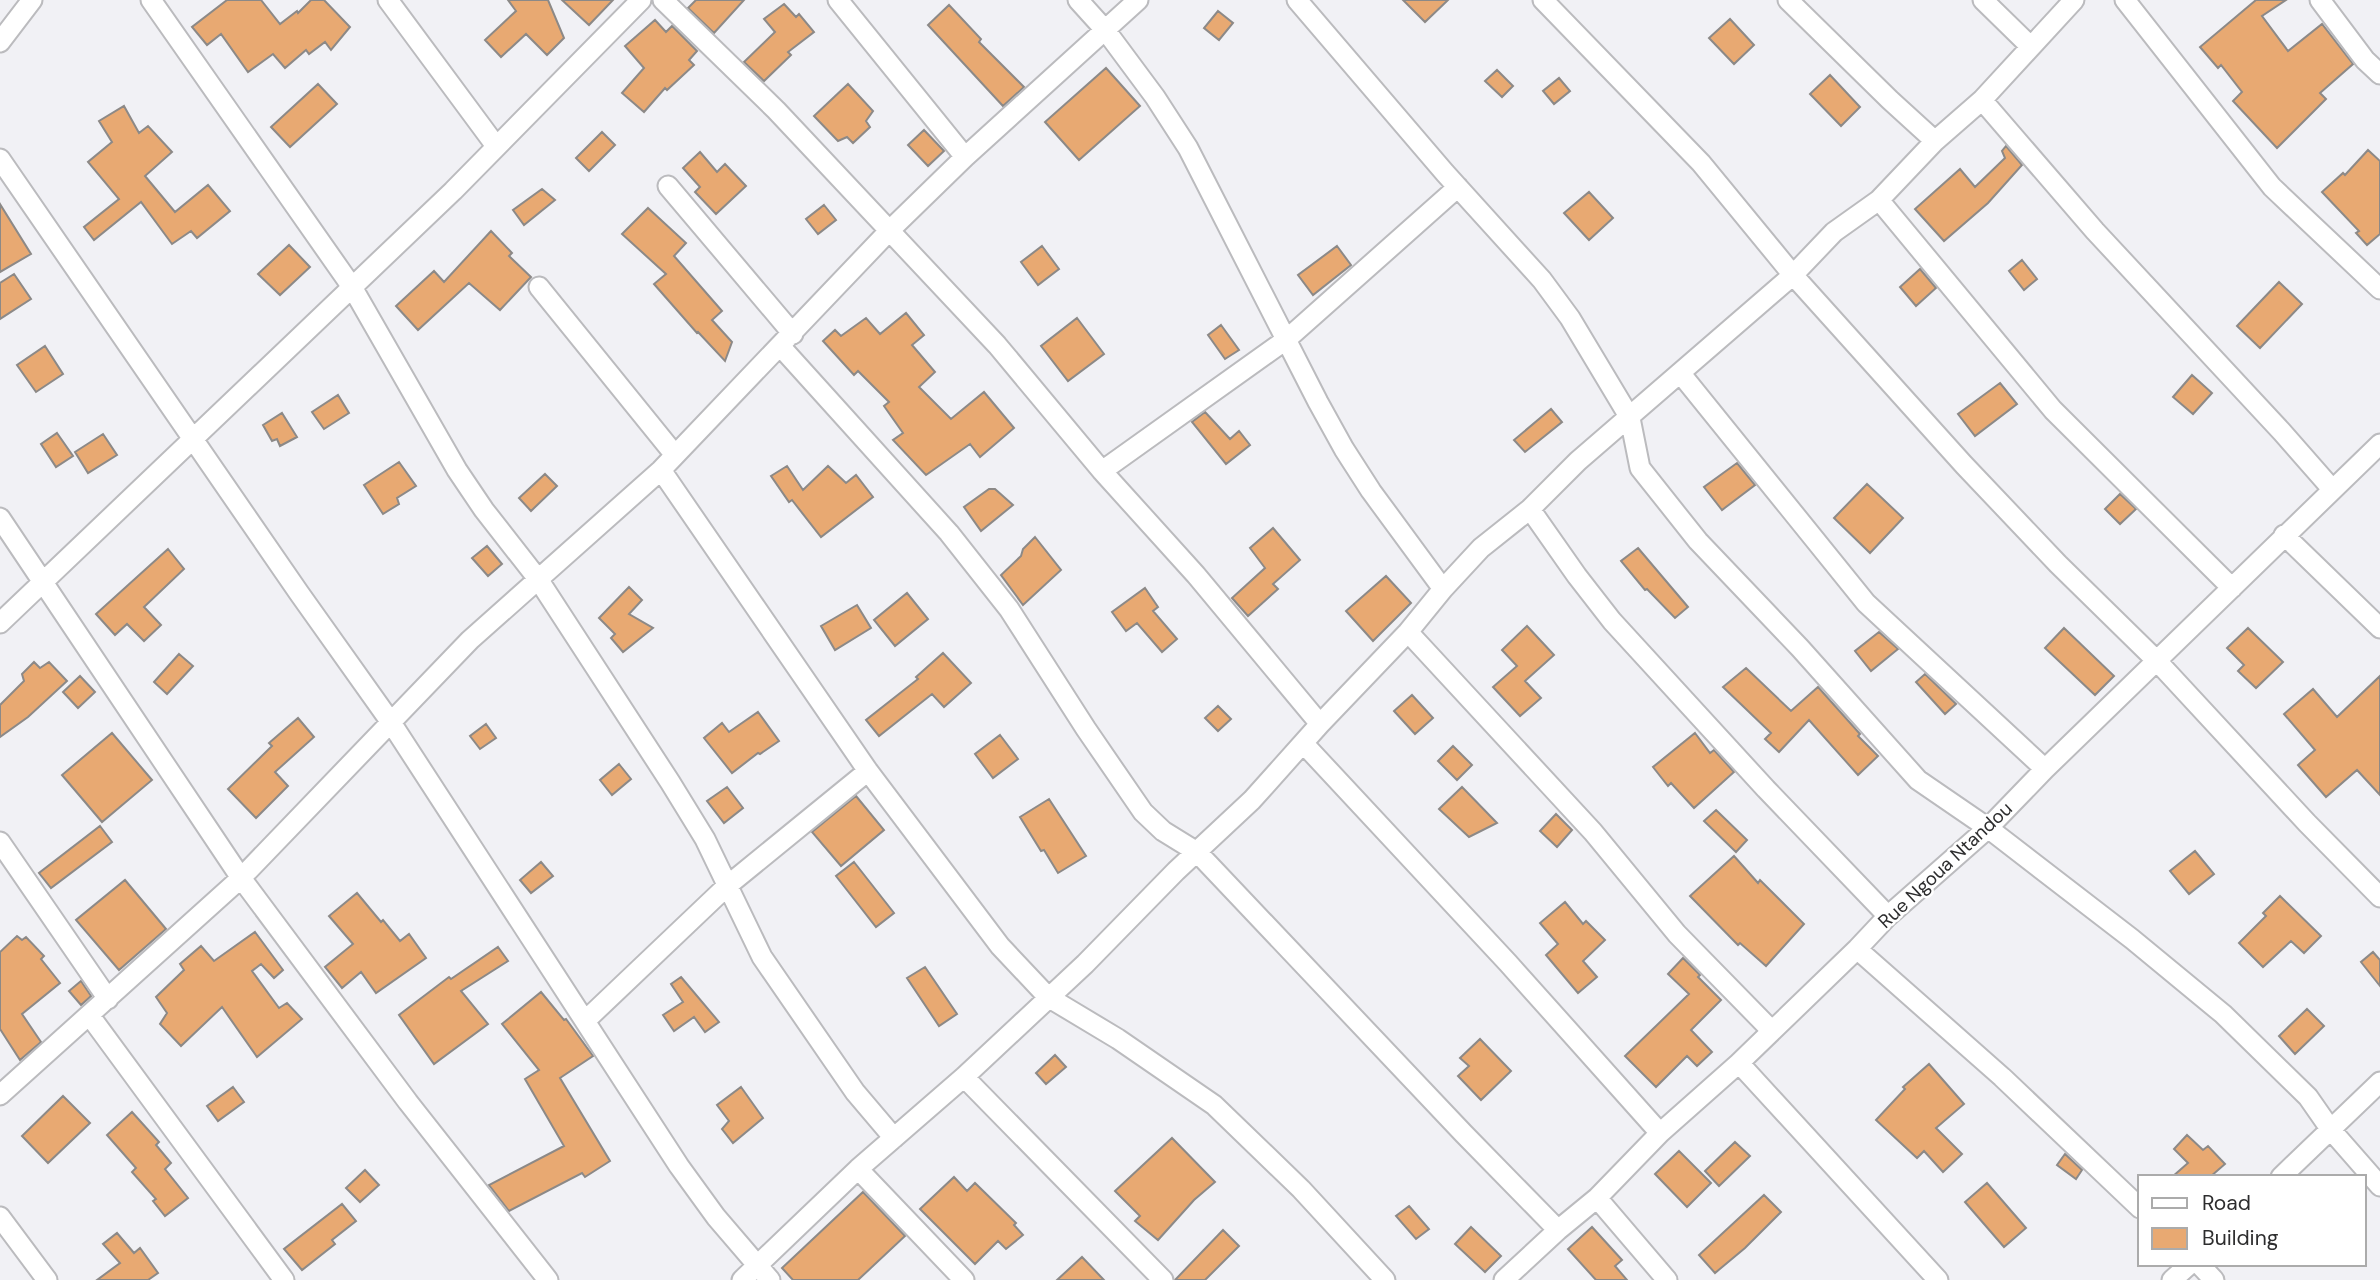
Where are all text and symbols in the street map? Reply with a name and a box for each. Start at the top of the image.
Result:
street label: Rue Ngoua Ntandou [1873,796,2017,934]
legend [2138,1175,2366,1266]
text: Road [2202,1189,2251,1217]
text: Building [2202,1224,2279,1252]

